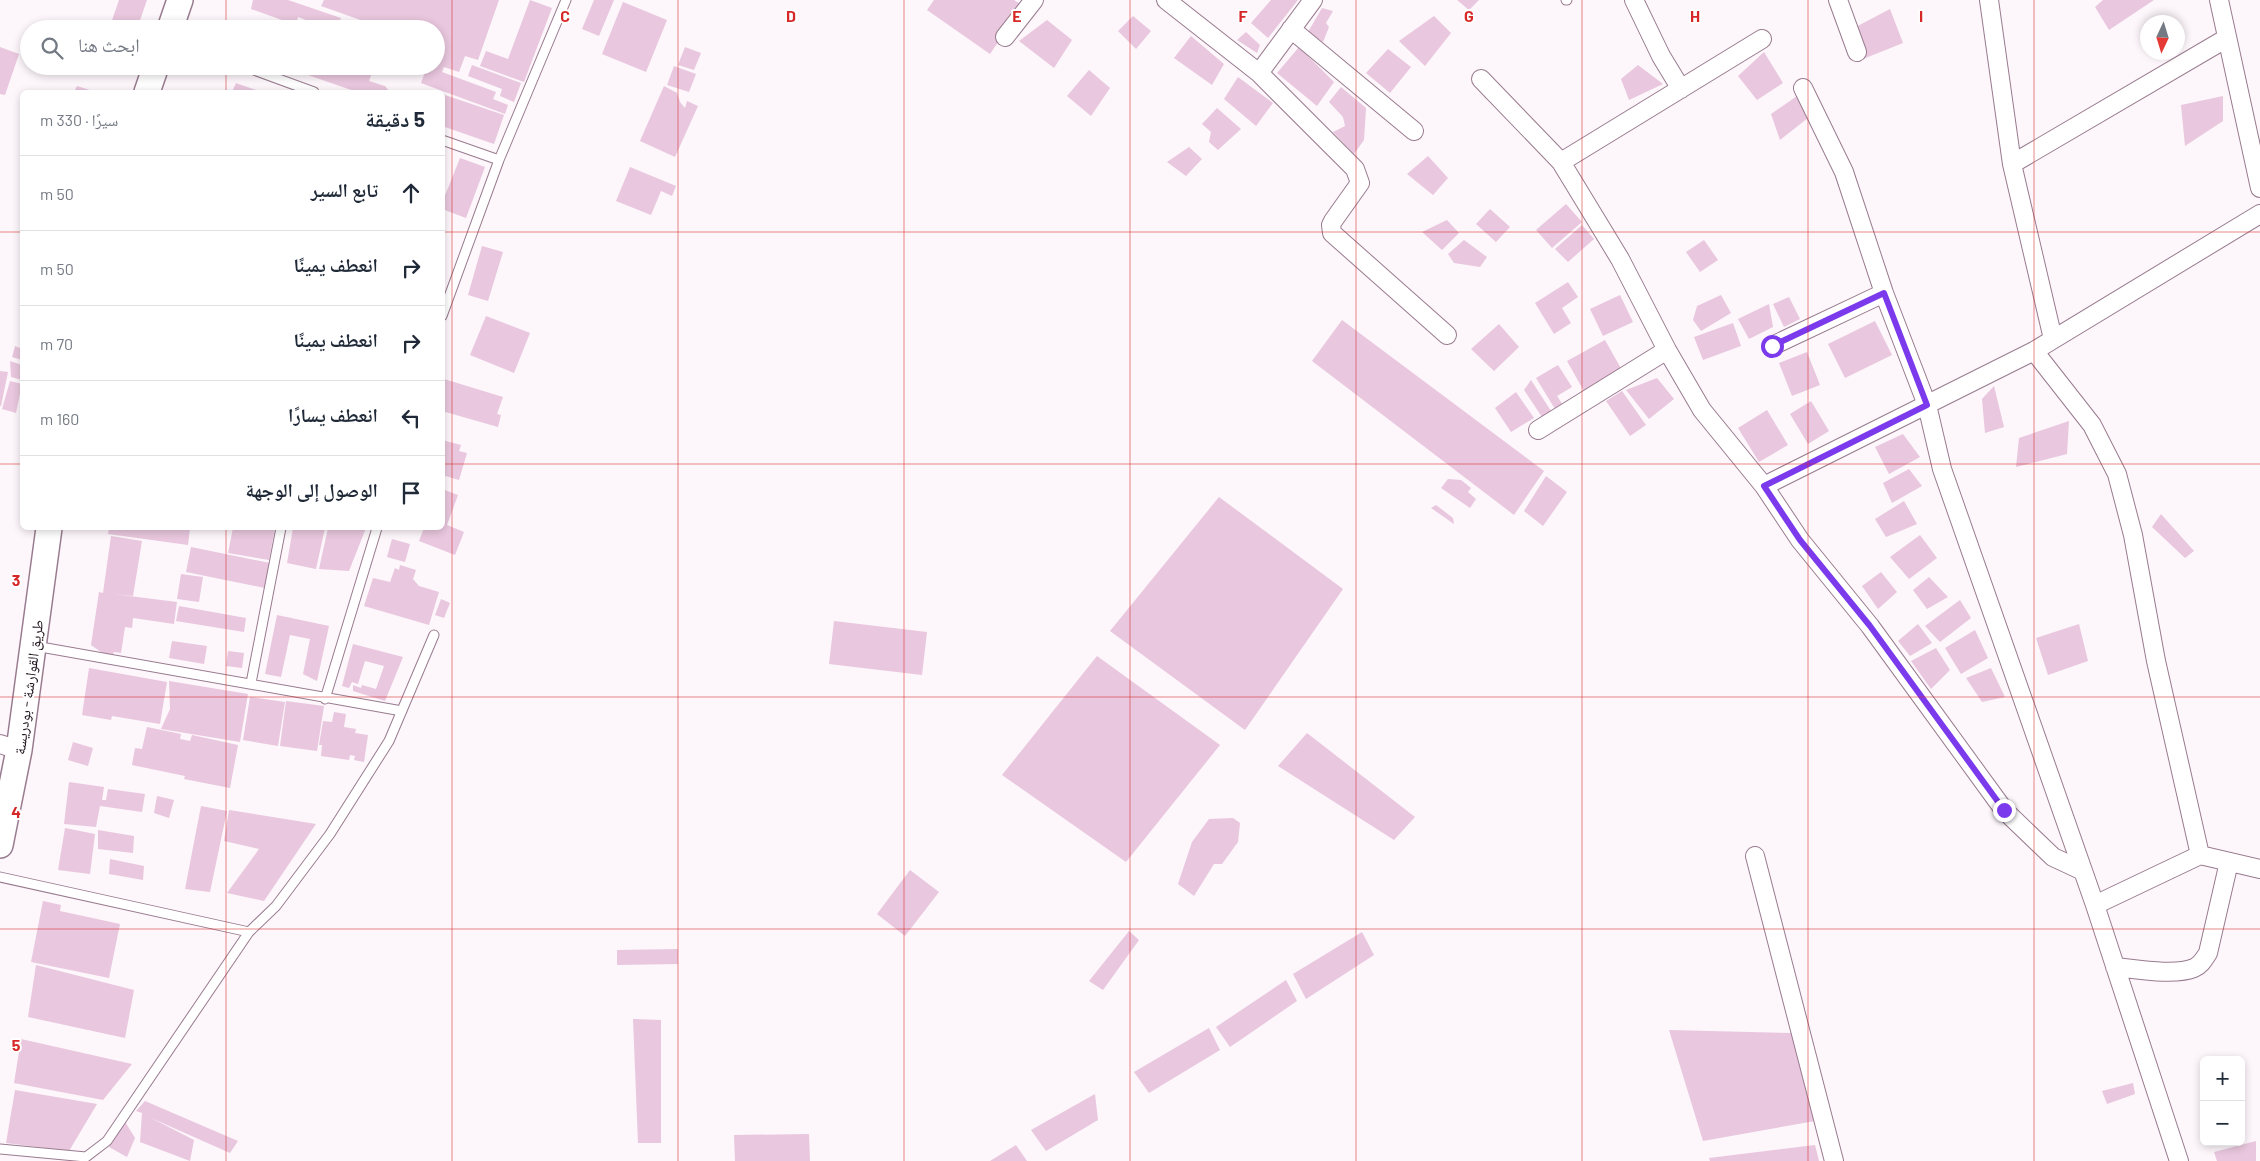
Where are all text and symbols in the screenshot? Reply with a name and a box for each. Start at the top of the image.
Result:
text: C [560,6,570,25]
text: D [786,6,796,25]
text: E [1012,6,1022,25]
text: F [1239,6,1248,25]
text: G [1464,6,1474,25]
text: H [1690,6,1700,25]
text: I [1919,6,1923,25]
north arrow [2140,15,2185,60]
search box [20,20,445,75]
text: ابحث هنا [78,33,140,56]
icon: search [38,34,66,62]
text: 5 دقيقة [365,106,425,131]
text: سيرًا · 330 m [40,110,118,129]
text: تابع السير [311,178,378,201]
icon: ahead [397,179,425,207]
text: 50 m [40,184,74,203]
text: انعطف يمينًا [294,253,378,276]
icon: right [397,254,425,282]
text: 50 m [40,259,74,278]
text: انعطف يمينًا [294,328,378,351]
icon: right [397,329,425,357]
text: 70 m [40,334,73,353]
route start [1761,335,1784,358]
text: انعطف يسارًا [288,403,378,426]
icon: left [397,404,425,432]
text: 160 m [40,409,79,428]
text: الوصول إلى الوجهة [245,478,378,501]
icon: arrive [397,479,425,507]
text: 3 [12,570,20,589]
street label: طريق القوارشة - بودريسة [10,618,48,756]
route end [1993,799,2016,822]
text: 4 [11,802,21,821]
text: 5 [12,1035,21,1054]
map controls [2200,1056,2245,1146]
button: + [2200,1056,2245,1101]
button: − [2200,1101,2245,1146]

